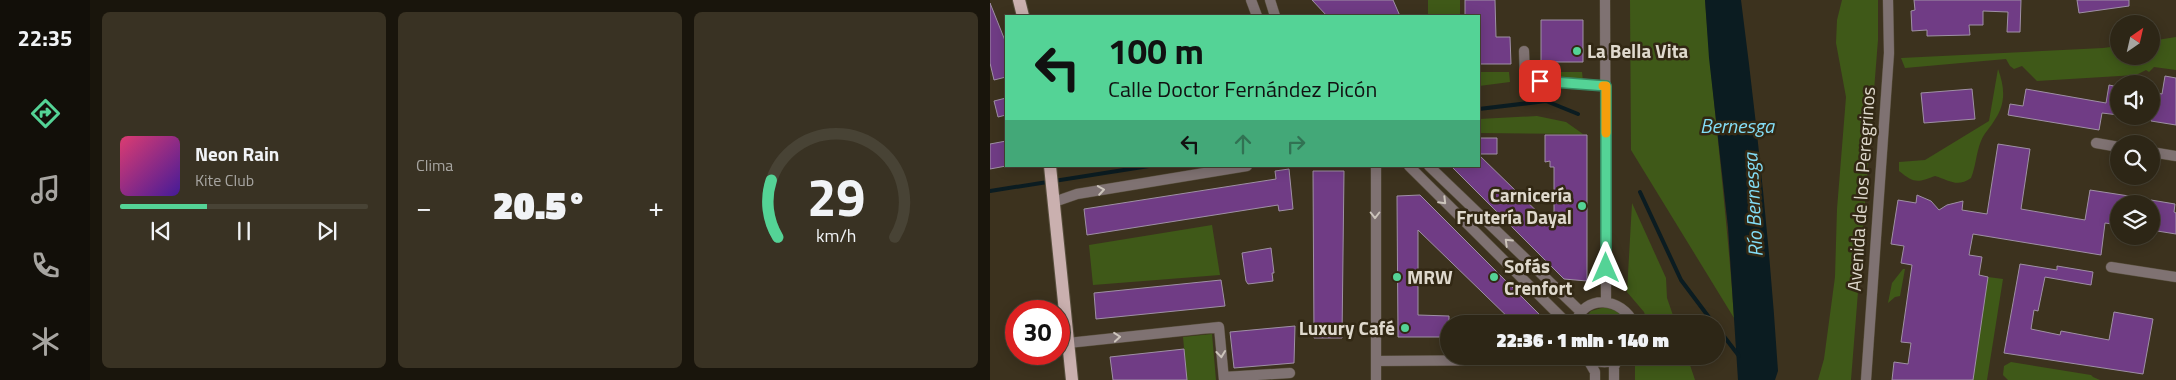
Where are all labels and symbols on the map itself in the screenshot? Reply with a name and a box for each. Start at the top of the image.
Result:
north arrow [2110,15,2160,65]
place label: La Bella Vita [1587,36,1689,65]
marker: La Bella Vita [1571,45,1583,57]
pin [1519,60,1561,102]
street label: Avenida de los Peregrinos [1839,85,1882,292]
water label: Bernesga [1700,110,1775,141]
water label: Río Bernesga [1734,151,1771,258]
place label: Carnicería Frutería Dayal [1456,180,1572,231]
one-way arrow [1097,185,1105,196]
one-way arrow [1438,195,1447,204]
marker: Carnicería Frutería Dayal [1576,200,1588,212]
one-way arrow [1370,212,1380,219]
one-way arrow [1505,239,1514,248]
position arrow [1579,241,1631,293]
place label: Sofás Crenfort [1504,251,1572,302]
place label: MRW [1407,262,1453,291]
marker: MRW [1391,271,1403,283]
marker: Sofás Crenfort [1488,271,1500,283]
speed limit sign: 30 [1005,300,1070,365]
place label: Luxury Café [1299,313,1395,342]
marker: Luxury Café [1399,322,1411,334]
one-way arrow [1113,332,1121,343]
one-way arrow [1215,350,1226,358]

